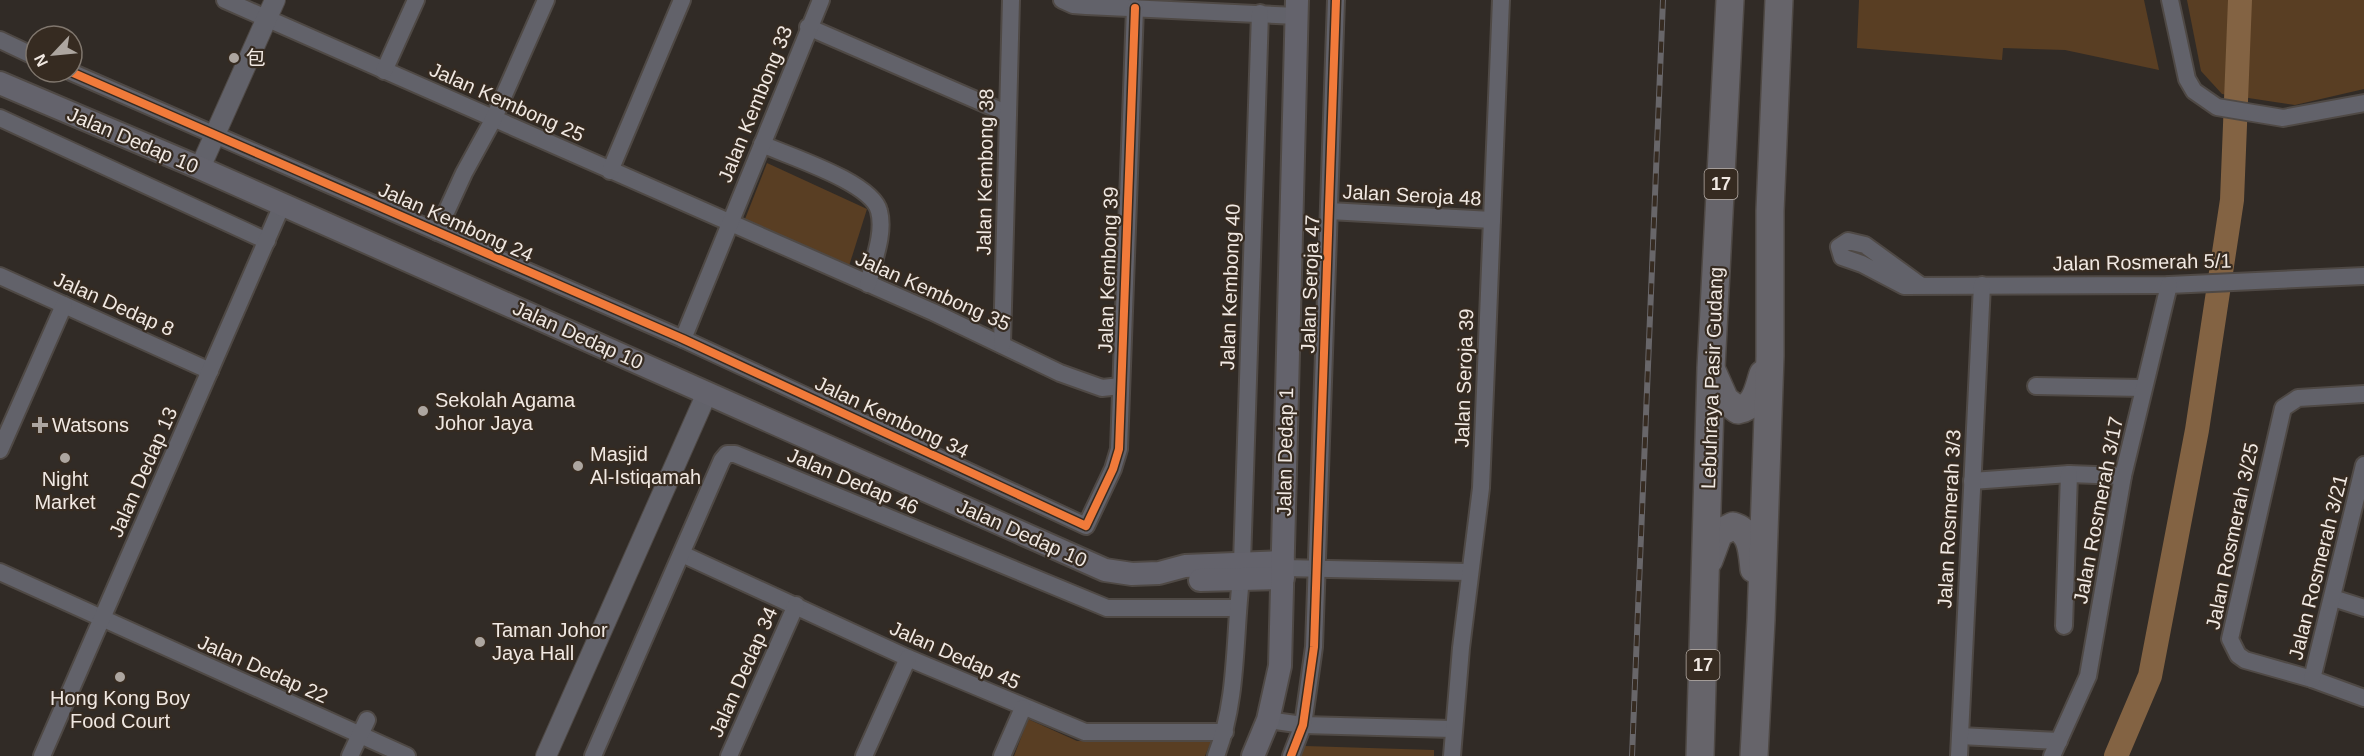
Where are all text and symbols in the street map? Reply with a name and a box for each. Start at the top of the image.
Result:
street label: Jalan Kembong 33 [714,23,796,185]
north arrow [24,24,84,84]
place label: 包 [246,47,266,69]
text: N [31,51,51,69]
marker: 包 [227,51,241,65]
street label: Jalan Kembong 25 [426,58,588,146]
street label: Jalan Kembong 38 [973,88,997,256]
street label: Jalan Dedap 10 [64,103,202,177]
road number: 17 [1704,169,1738,199]
street label: Jalan Kembong 24 [375,178,537,266]
street label: Jalan Seroja 48 [1342,180,1482,210]
street label: Jalan Kembong 39 [1094,186,1122,354]
street label: Jalan Kembong 40 [1216,203,1244,371]
street label: Jalan Seroja 47 [1297,214,1323,354]
street label: Jalan Kembong 35 [852,247,1014,335]
street label: Jalan Rosmerah 5/1 [2052,249,2232,275]
street label: Lebuhraya Pasir Gudang [1697,266,1727,490]
street label: Jalan Dedap 8 [51,268,177,340]
street label: Jalan Dedap 10 [510,296,646,374]
street label: Jalan Seroja 39 [1451,308,1477,448]
street label: Jalan Kembong 34 [812,372,972,462]
street label: Jalan Dedap 1 [1273,387,1297,517]
place label: Sekolah Agama Johor Jaya [435,389,576,434]
street label: Jalan Dedap 13 [104,404,182,540]
marker: Sekolah Agama Johor Jaya [416,404,430,418]
place label: Watsons [52,414,129,436]
street label: Jalan Rosmerah 3/17 [2069,415,2127,605]
marker: Watsons [33,418,47,432]
street label: Jalan Rosmerah 3/3 [1933,429,1965,609]
street label: Jalan Rosmerah 3/25 [2201,441,2263,631]
place label: Masjid Al-Istiqamah [590,443,701,488]
street label: Jalan Dedap 46 [784,444,922,518]
marker: Night Market [58,451,72,465]
marker: Masjid Al-Istiqamah [571,459,585,473]
place label: Night Market [34,468,96,513]
street label: Jalan Rosmerah 3/21 [2284,472,2352,662]
street label: Jalan Dedap 10 [954,494,1090,572]
street label: Jalan Dedap 34 [704,604,782,740]
street label: Jalan Dedap 45 [887,616,1023,694]
place label: Taman Johor Jaya Hall [492,619,608,664]
street label: Jalan Dedap 22 [195,630,331,708]
marker: Taman Johor Jaya Hall [473,635,487,649]
road number: 17 [1686,650,1720,680]
marker: Hong Kong Boy Food Court [113,670,127,684]
place label: Hong Kong Boy Food Court [50,687,190,732]

